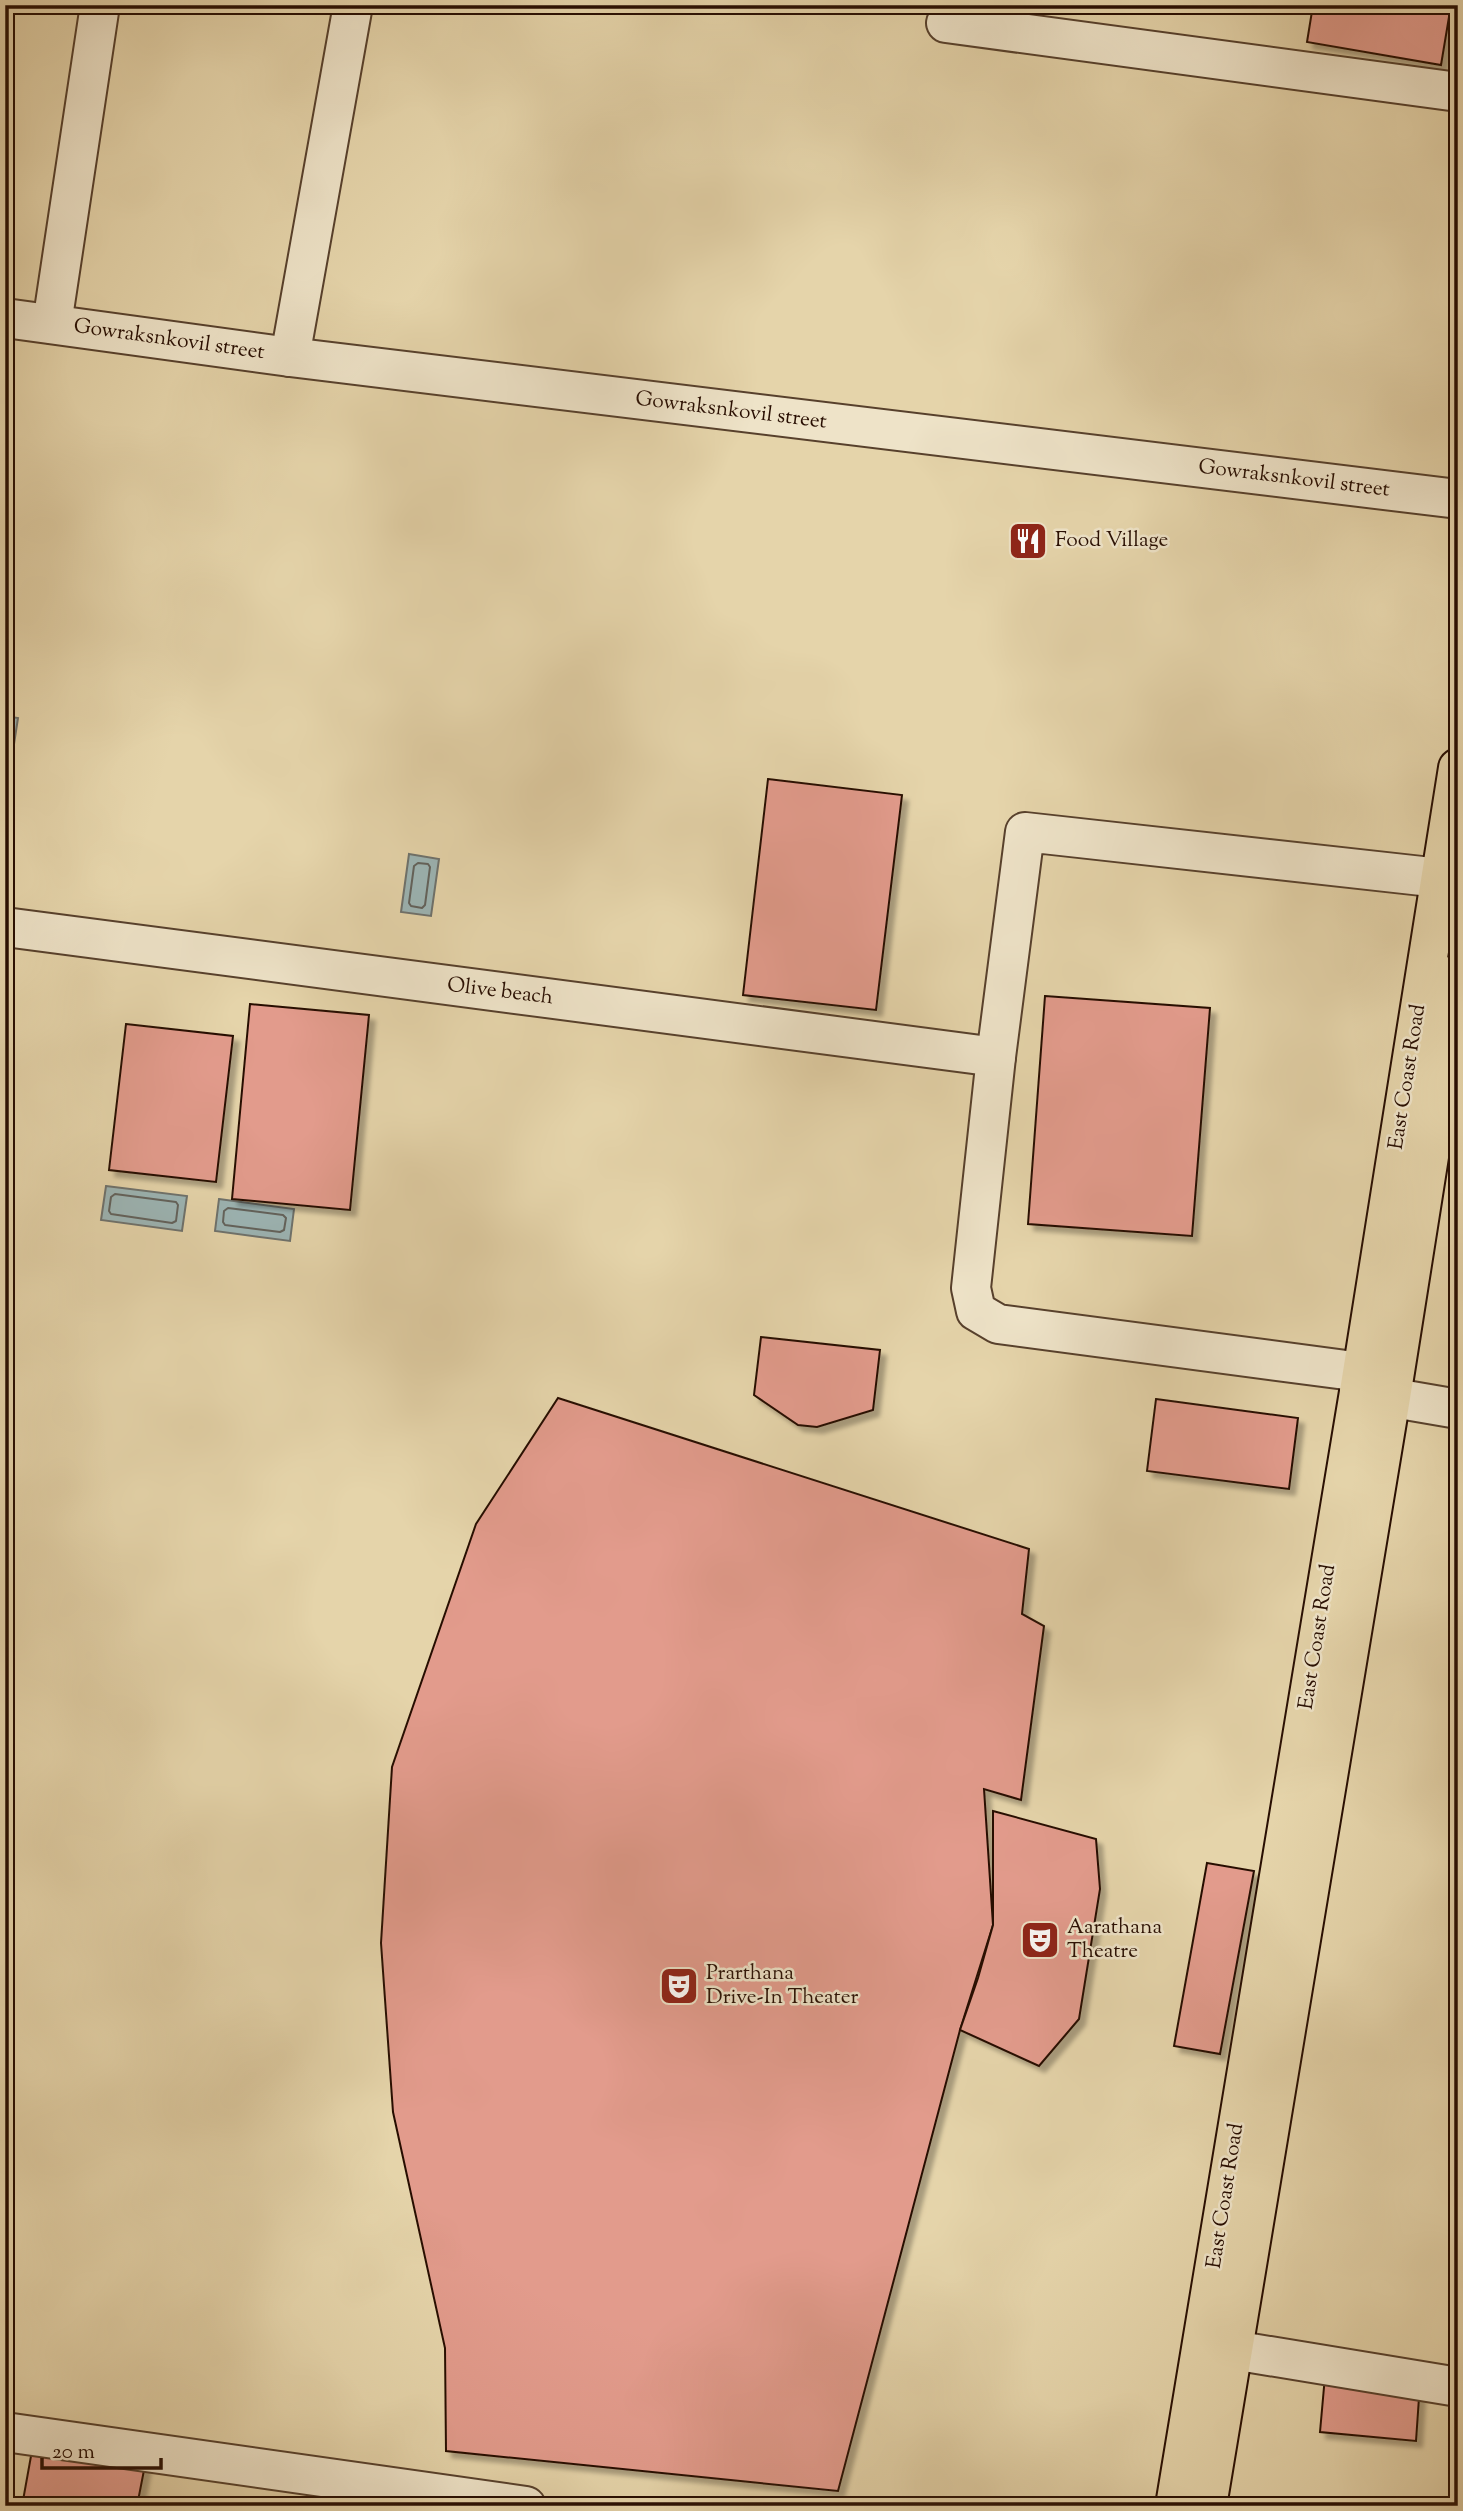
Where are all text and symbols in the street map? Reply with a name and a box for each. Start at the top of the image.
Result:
street label: Gowraksnkovil street [72,312,266,368]
street label: Gowraksnkovil street [634,384,828,438]
street label: Gowraksnkovil street [1197,452,1391,506]
restaurant icon: Food Village [1007,520,1049,562]
place label: Food Village [1055,526,1168,556]
street label: Olive beach [445,971,555,1013]
street label: East Coast Road [1382,1002,1434,1152]
street label: East Coast Road [1292,1562,1344,1712]
place label: Aarathana Theatre [1067,1913,1162,1967]
theatre icon: Aarathana Theatre [1019,1919,1061,1961]
place label: Prarthana Drive-In Theater [706,1959,859,2013]
theatre icon: Prarthana Drive-In Theater [658,1965,700,2007]
street label: East Coast Road [1200,2121,1252,2271]
scale bar [42,2427,161,2471]
text: 20 m [52,2438,95,2468]

